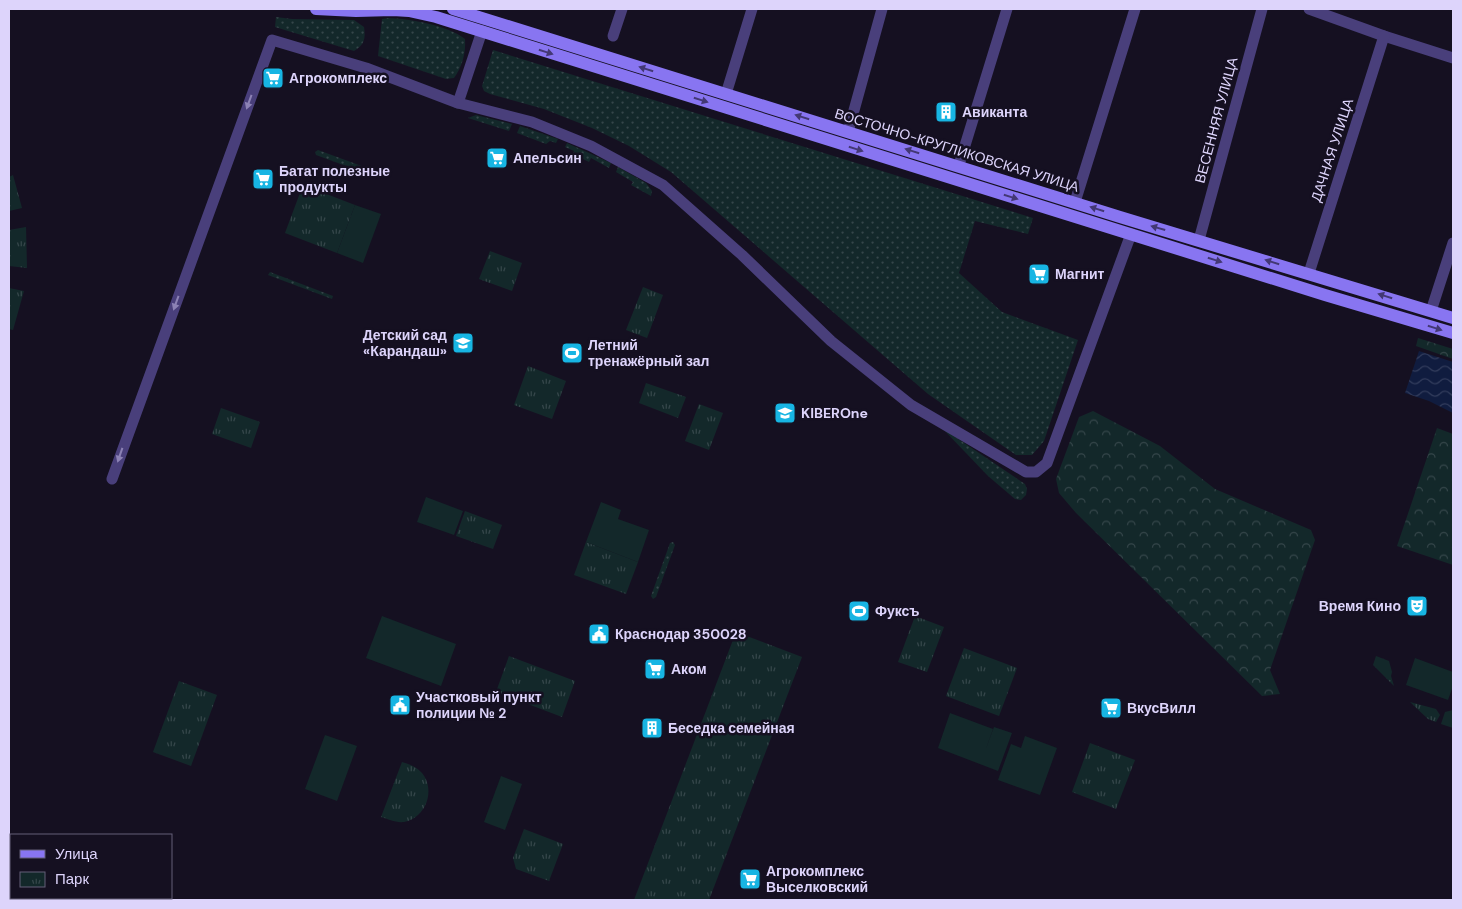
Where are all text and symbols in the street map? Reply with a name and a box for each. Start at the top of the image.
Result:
one-way arrow [539,48,554,56]
street label: ВЕСЕННЯЯ УЛИЦА [1191,54,1242,185]
one-way arrow [639,64,654,72]
supermarket icon: Агрокомплекс [261,66,285,90]
place label: Агрокомплекс [289,69,387,87]
one-way arrow [245,95,253,110]
street label: ДАЧНАЯ УЛИЦА [1307,95,1357,204]
one-way arrow [694,97,709,105]
building icon: Авиканта [934,100,958,124]
place label: Авиканта [962,103,1027,121]
street label: ВОСТОЧНО-КРУГЛИКОВСКАЯ УЛИЦА [833,104,1082,196]
one-way arrow [794,113,809,121]
one-way arrow [849,145,864,153]
supermarket icon: Апельсин [485,146,509,170]
one-way arrow [905,147,920,155]
place label: Апельсин [513,149,582,167]
place label: Батат полезные продукты [279,162,390,196]
supermarket icon: Батат полезные продукты [251,167,275,191]
one-way arrow [1004,193,1019,201]
one-way arrow [1090,205,1105,213]
one-way arrow [1151,223,1166,231]
one-way arrow [1208,257,1223,265]
one-way arrow [1265,257,1280,265]
supermarket icon: Магнит [1027,262,1051,286]
place label: Магнит [1055,265,1105,283]
one-way arrow [1377,292,1392,300]
one-way arrow [172,295,179,310]
one-way arrow [1428,324,1443,332]
place label: Детский сад «Карандаш» [363,326,447,360]
school or university icon: Детский сад «Карандаш» [451,331,475,355]
place label: Летний тренажёрный зал [588,336,709,370]
sports icon: Летний тренажёрный зал [560,341,584,365]
school or university icon: KIBEROne [773,401,797,425]
place label: KIBEROne [801,404,868,422]
one-way arrow [116,448,123,463]
theatre icon: Время Кино [1405,594,1429,618]
place label: Время Кино [1319,597,1401,615]
sports icon: Фуксъ [847,599,871,623]
place label: Фуксъ [875,602,919,620]
public building icon: Краснодар 350028 [587,622,611,646]
place label: Краснодар 350028 [615,625,747,643]
supermarket icon: Аком [643,657,667,681]
place label: Аком [671,660,707,678]
place label: Участковый пункт полиции № 2 [416,688,542,722]
public building icon: Участковый пункт полиции № 2 [388,693,412,717]
supermarket icon: ВкусВилл [1099,696,1123,720]
place label: ВкусВилл [1127,699,1196,717]
building icon: Беседка семейная [640,716,664,740]
place label: Беседка семейная [668,719,795,737]
legend [10,834,172,899]
text: Улица [55,844,98,864]
place label: Агрокомплекс Выселковский [766,862,868,896]
supermarket icon: Агрокомплекс Выселковский [738,867,762,891]
text: Парк [55,869,89,889]

